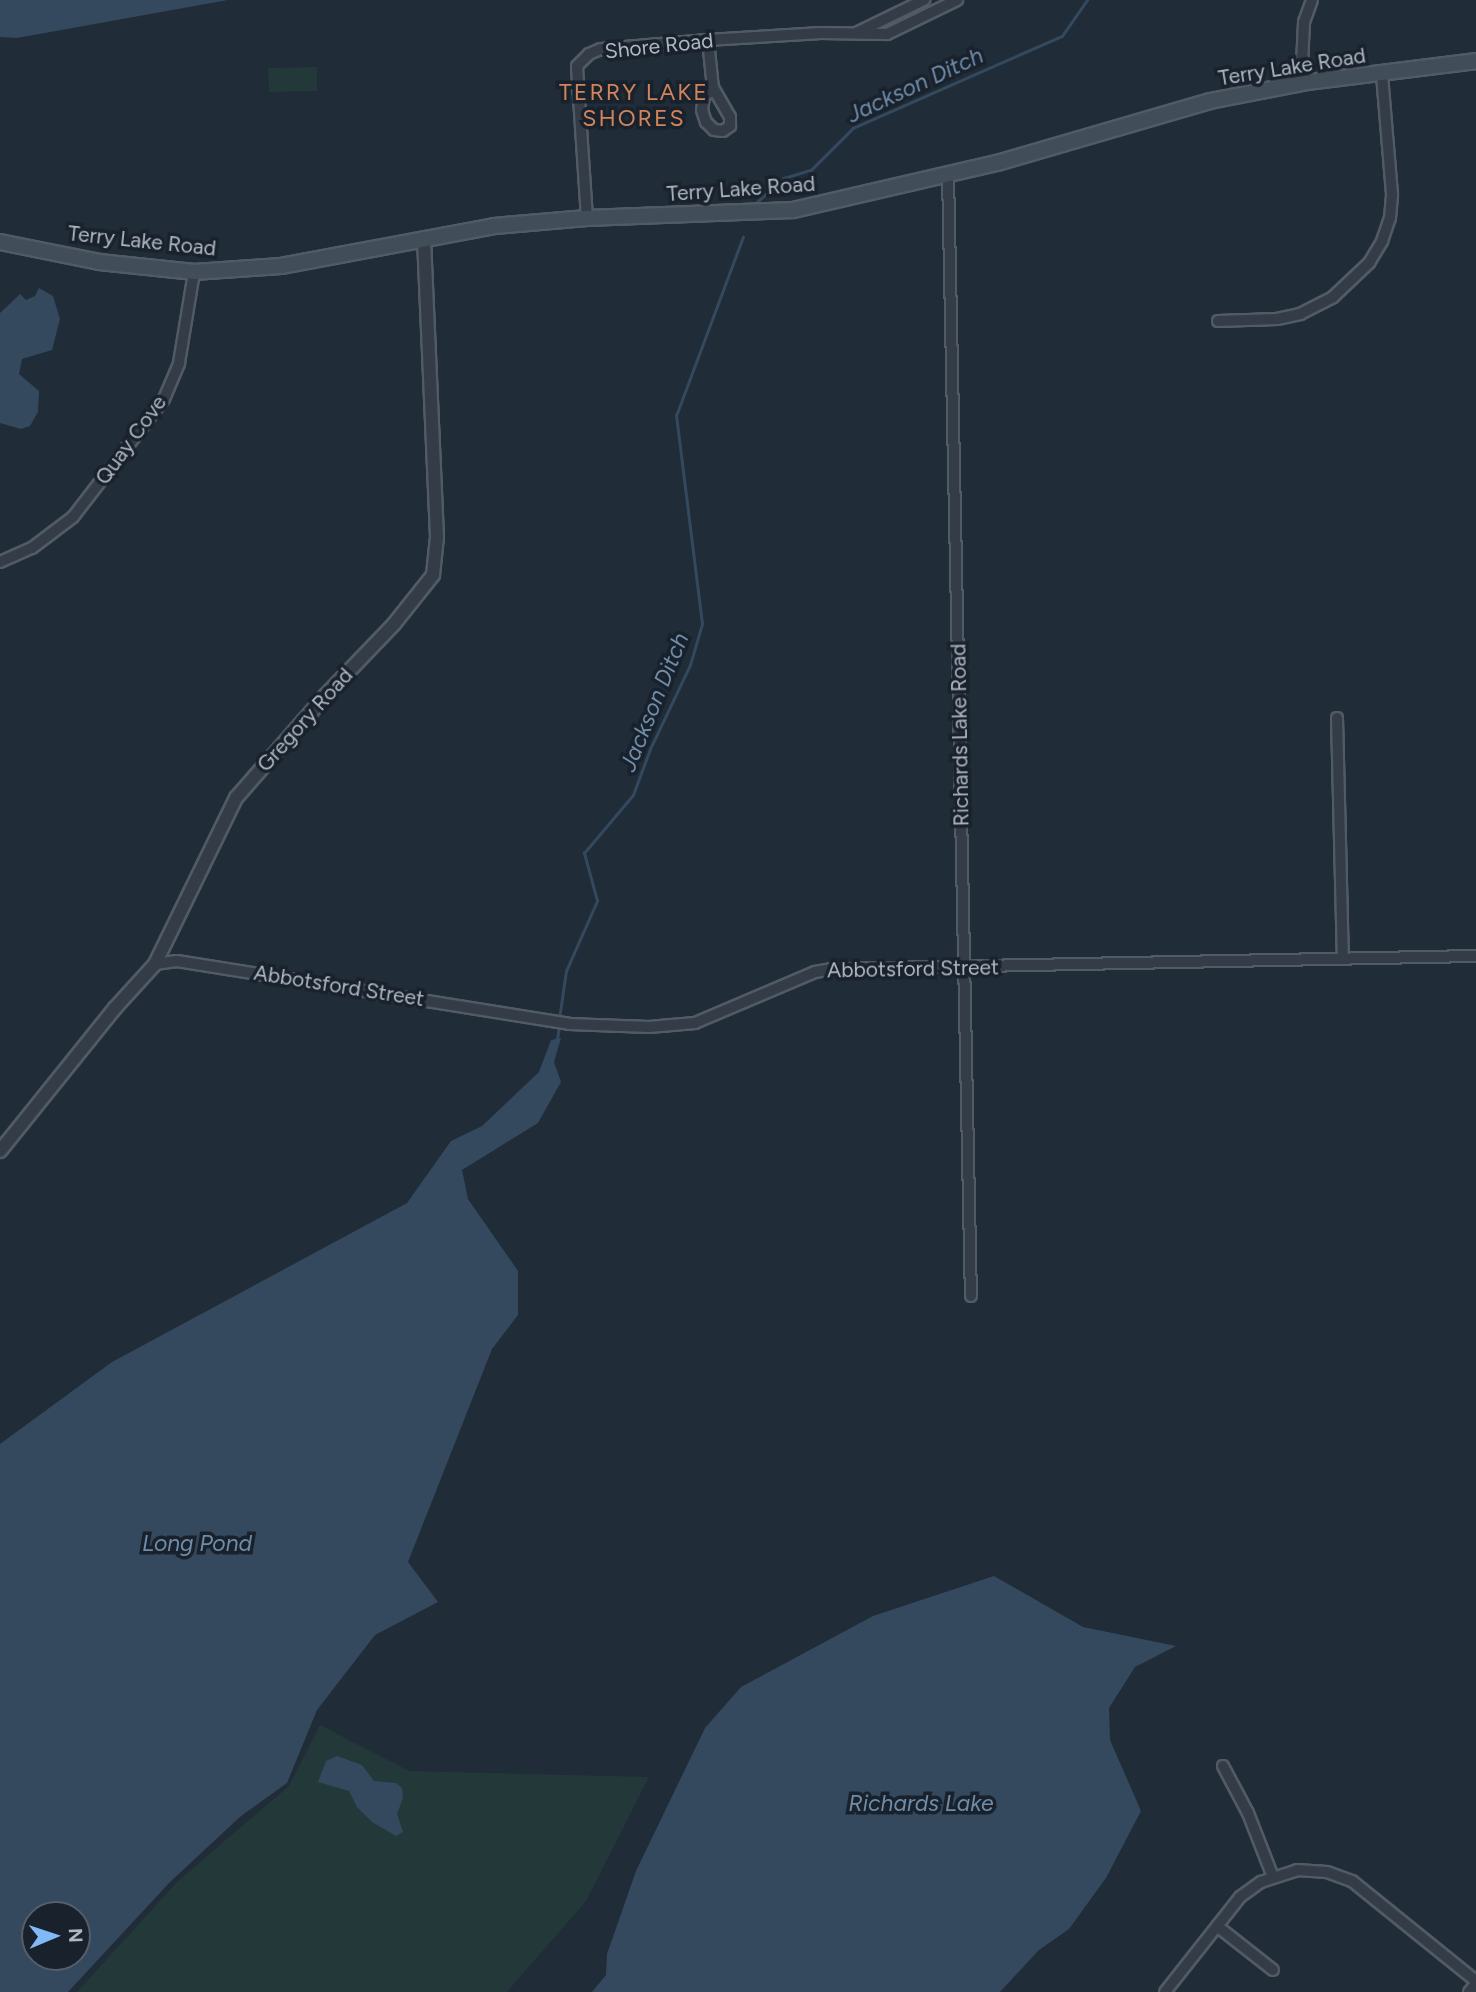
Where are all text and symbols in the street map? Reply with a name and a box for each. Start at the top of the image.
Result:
street label: Shore Road [604,28,714,64]
water label: Jackson Ditch [843,41,987,129]
street label: Terry Lake Road [1217,43,1367,91]
district label: TERRY LAKE SHORES [560,78,708,132]
street label: Terry Lake Road [666,171,816,207]
street label: Terry Lake Road [67,221,217,261]
street label: Quay Cove [90,390,172,490]
water label: Jackson Ditch [614,629,694,775]
street label: Richards Lake Road [946,643,974,827]
street label: Gregory Road [252,663,358,777]
street label: Abbotsford Street [827,955,999,983]
street label: Abbotsford Street [252,960,426,1012]
water label: Long Pond [142,1529,252,1557]
water label: Richards Lake [848,1789,994,1817]
north arrow [21,1901,91,1971]
text: N [64,1928,87,1943]

